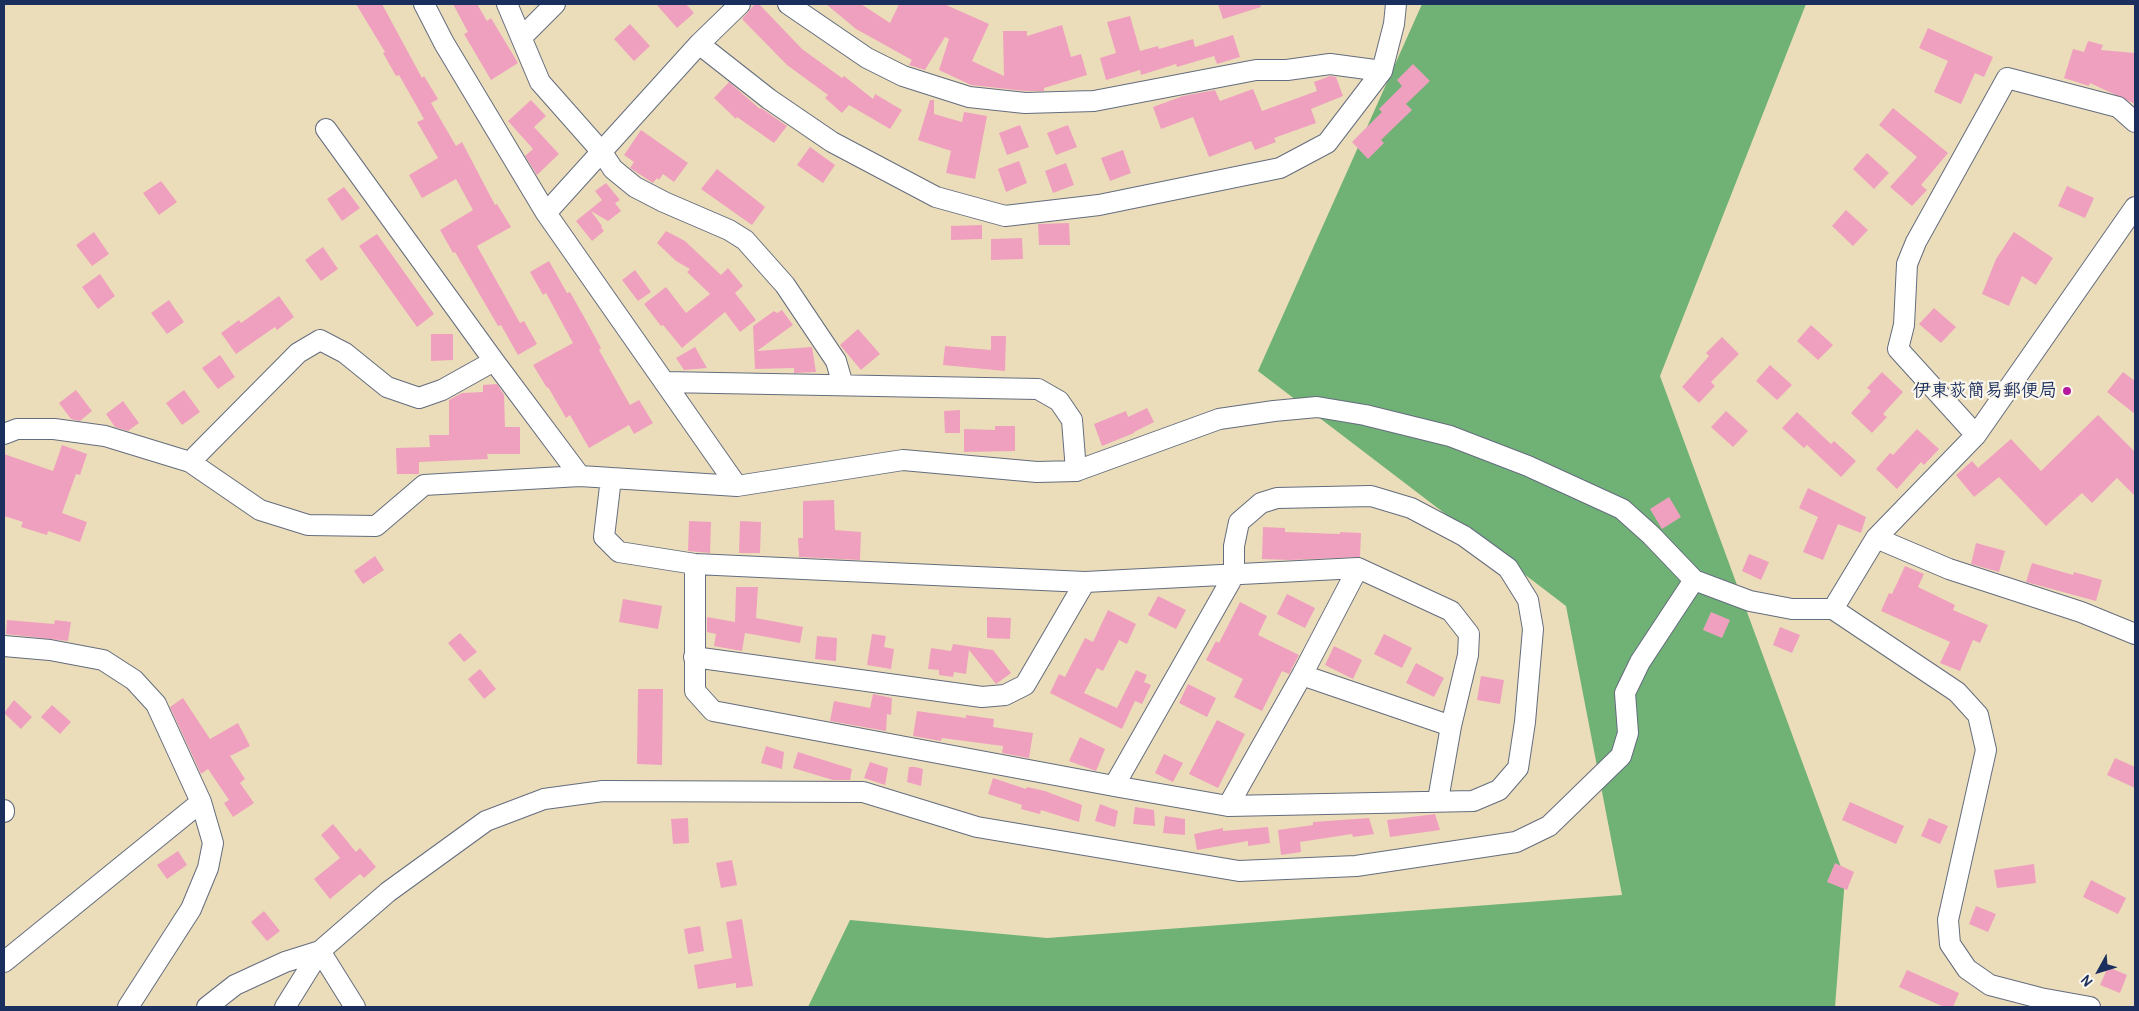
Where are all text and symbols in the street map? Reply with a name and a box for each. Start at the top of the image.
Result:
place label: 伊東荻簡易郵便局 [1913,380,2057,402]
marker: 伊東荻簡易郵便局 [2061,385,2073,397]
north arrow [2074,946,2124,996]
text: N [2077,972,2097,990]

